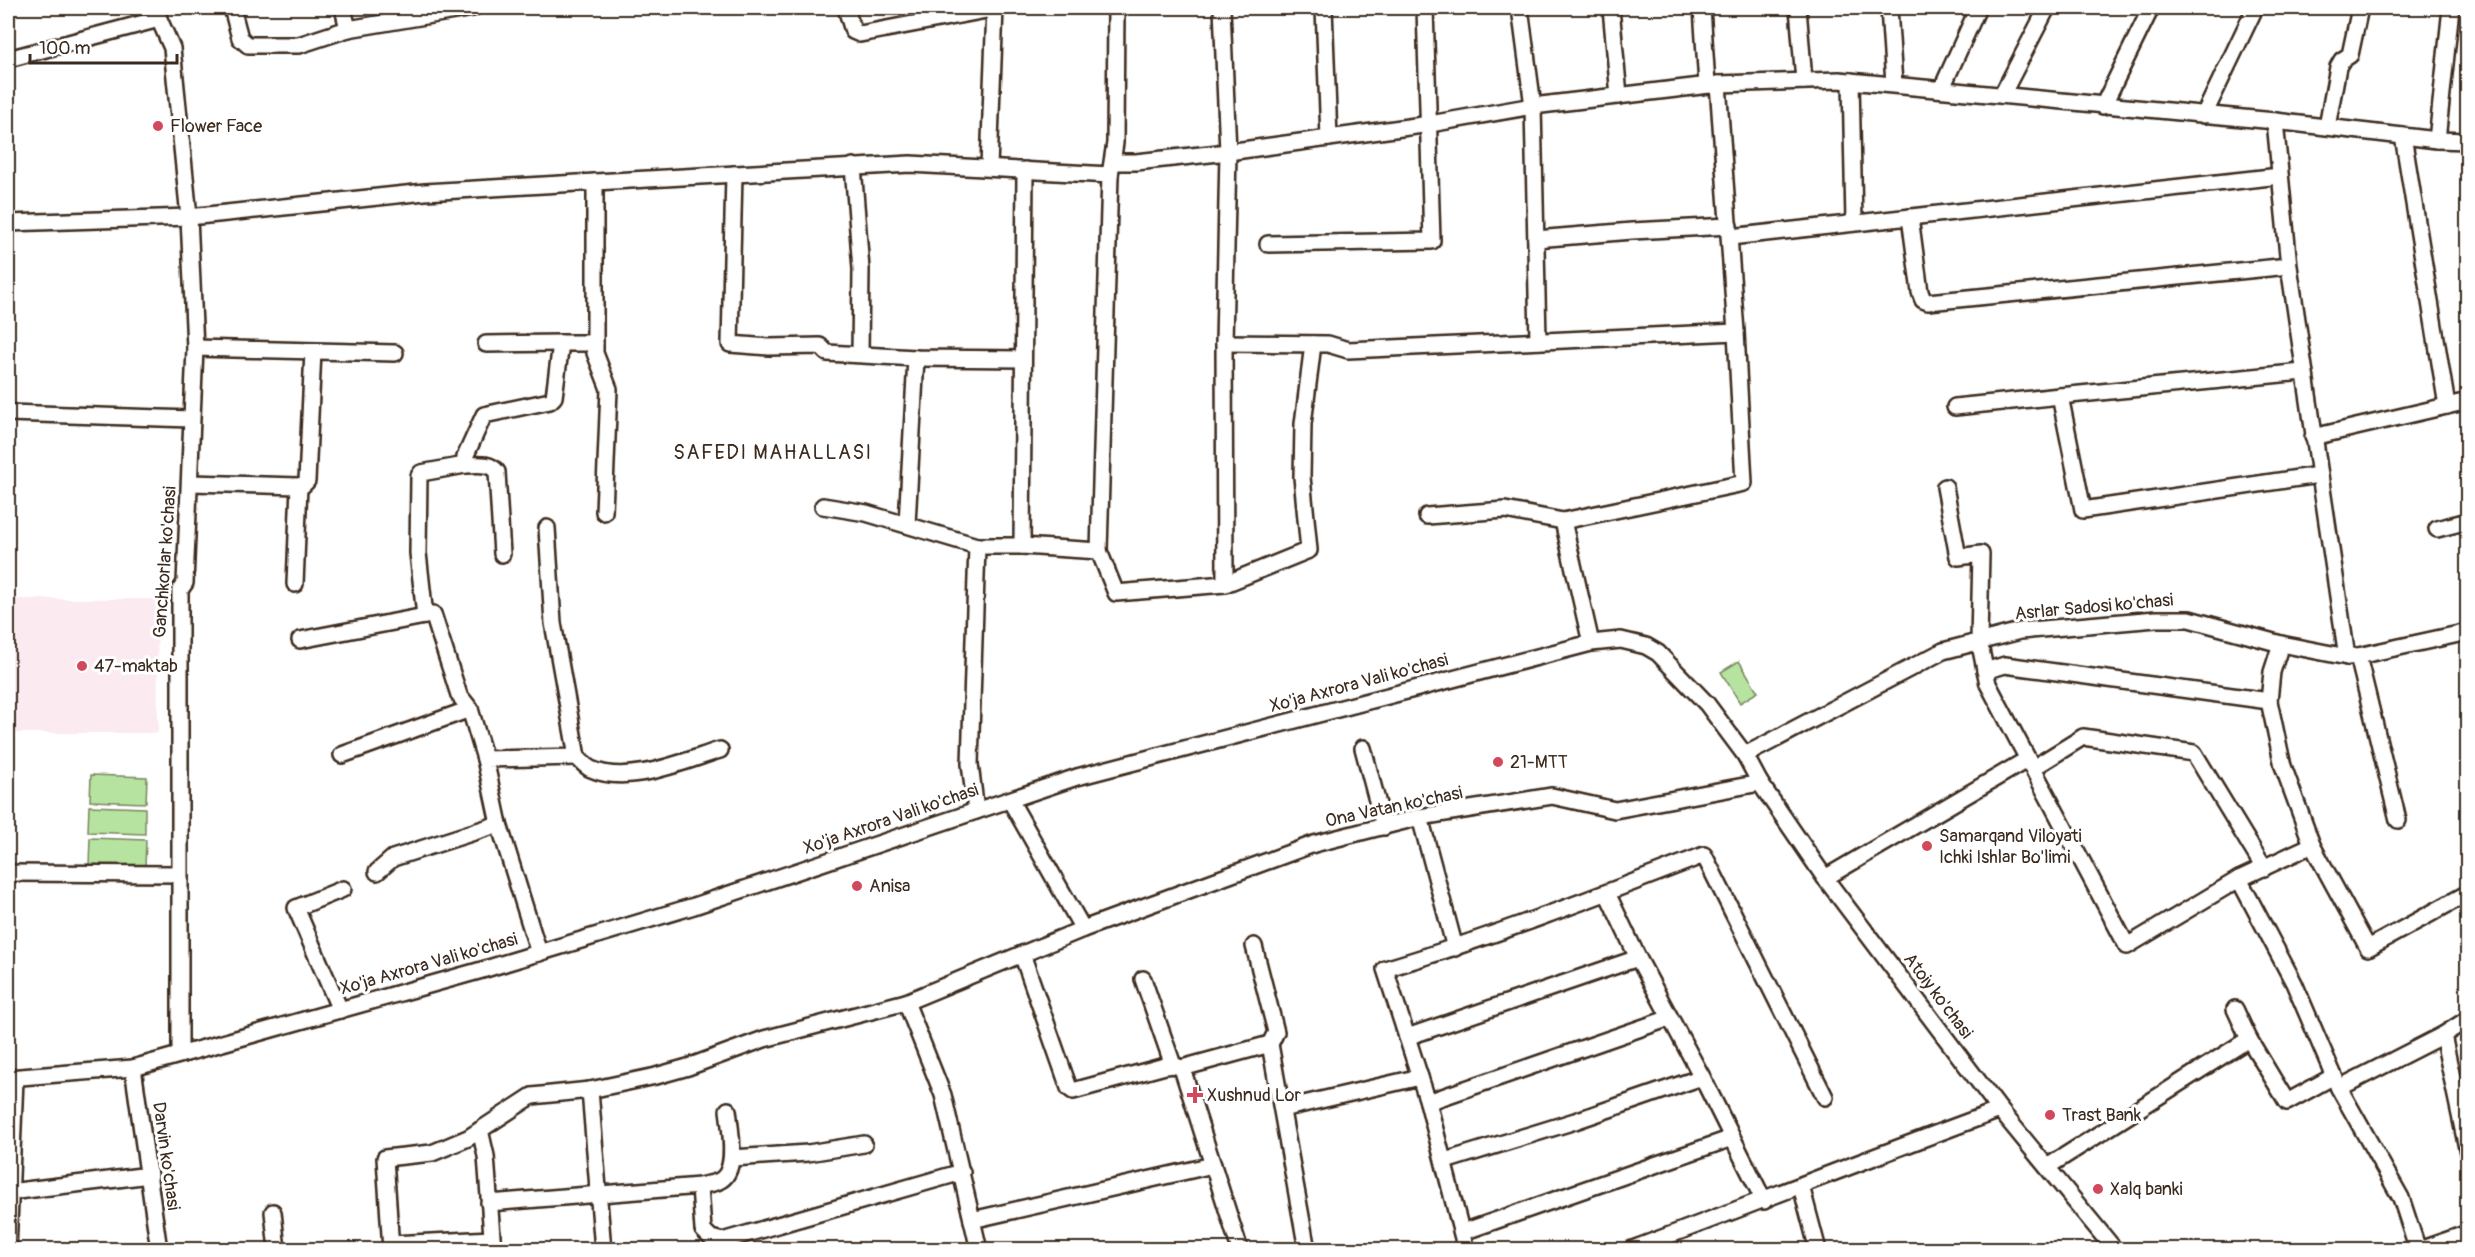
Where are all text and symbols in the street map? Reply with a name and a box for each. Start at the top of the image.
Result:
scale bar [30,27,177,65]
text: 100 m [39,37,91,60]
place label: Flower Face [170,115,262,138]
marker: Flower Face [151,119,165,133]
district label: SAFEDI MAHALLASI [673,440,873,465]
street label: Ganchkorlar ko'chasi [148,485,182,639]
street label: Asrlar Sadosi ko'chasi [2014,589,2174,625]
street label: Xo'ja Axrora Vali ko'chasi [1267,648,1451,718]
place label: 47-maktab [94,655,178,678]
marker: 47-maktab [75,659,89,673]
place label: 21-MTT [1510,751,1568,774]
marker: 21-MTT [1491,755,1505,769]
street label: Xo'ja Axrora Vali ko'chasi [801,778,981,860]
street label: Ona Vatan ko'chasi [1323,781,1465,833]
place label: Samarqand Viloyati Ichki Ishlar Bo'limi [1939,825,2082,869]
marker: Samarqand Viloyati Ichki Ishlar Bo'limi [1920,839,1934,853]
place label: Anisa [869,875,911,898]
marker: Anisa [850,879,864,893]
street label: Xo'ja Axrora Vali ko'chasi [338,928,520,1000]
street label: Atoiy ko'chasi [1898,949,1978,1043]
place label: Xushnud Lor [1207,1084,1302,1107]
marker: Xushnud Lor [1188,1088,1202,1102]
street label: Darvin ko'chasi [147,1100,185,1212]
place label: Trast Bank [2062,1104,2142,1127]
marker: Trast Bank [2043,1108,2057,1122]
place label: Xalq banki [2110,1178,2183,1201]
marker: Xalq banki [2091,1182,2105,1196]

